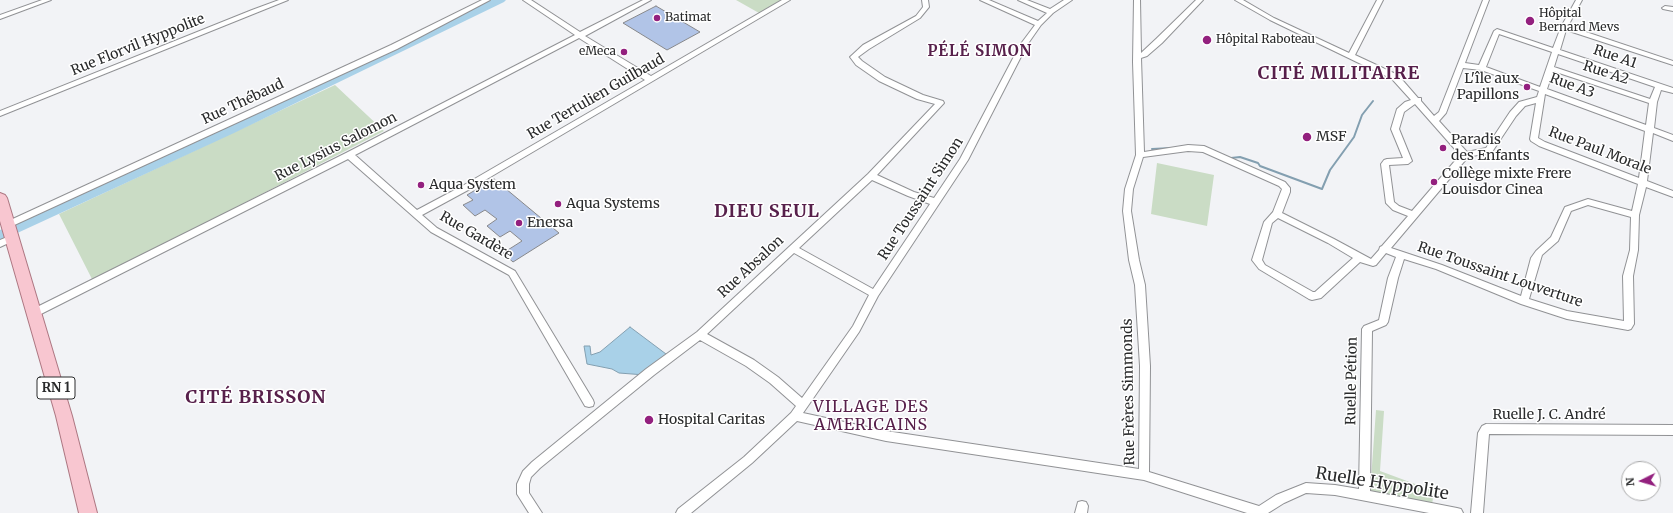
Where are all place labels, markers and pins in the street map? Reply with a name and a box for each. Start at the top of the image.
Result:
place label: Hôpital Bernard Mevs [1539,7,1619,35]
place label: Batimat [665,11,711,25]
marker: Batimat [652,13,662,23]
marker: Hôpital Bernard Mevs [1524,15,1536,27]
place label: Hôpital Raboteau [1216,33,1315,47]
marker: Hôpital Raboteau [1201,34,1213,46]
place label: eMeca [579,45,616,59]
marker: eMeca [619,47,629,57]
place label: L'île aux Papillons [1457,71,1519,104]
marker: L'île aux Papillons [1522,82,1532,92]
place label: MSF [1316,129,1347,145]
marker: MSF [1301,131,1313,143]
place label: Paradis des Enfants [1451,132,1530,164]
marker: Paradis des Enfants [1438,143,1448,153]
place label: Collège mixte Frere Louisdor Cinea [1442,166,1571,198]
place label: Aqua System [429,177,516,193]
marker: Collège mixte Frere Louisdor Cinea [1429,177,1439,187]
marker: Aqua System [416,180,426,190]
place label: Aqua Systems [566,196,660,212]
marker: Aqua Systems [553,199,563,209]
place label: Enersa [527,215,573,231]
marker: Enersa [514,218,524,228]
place label: Hospital Caritas [658,412,765,428]
marker: Hospital Caritas [643,414,655,426]

